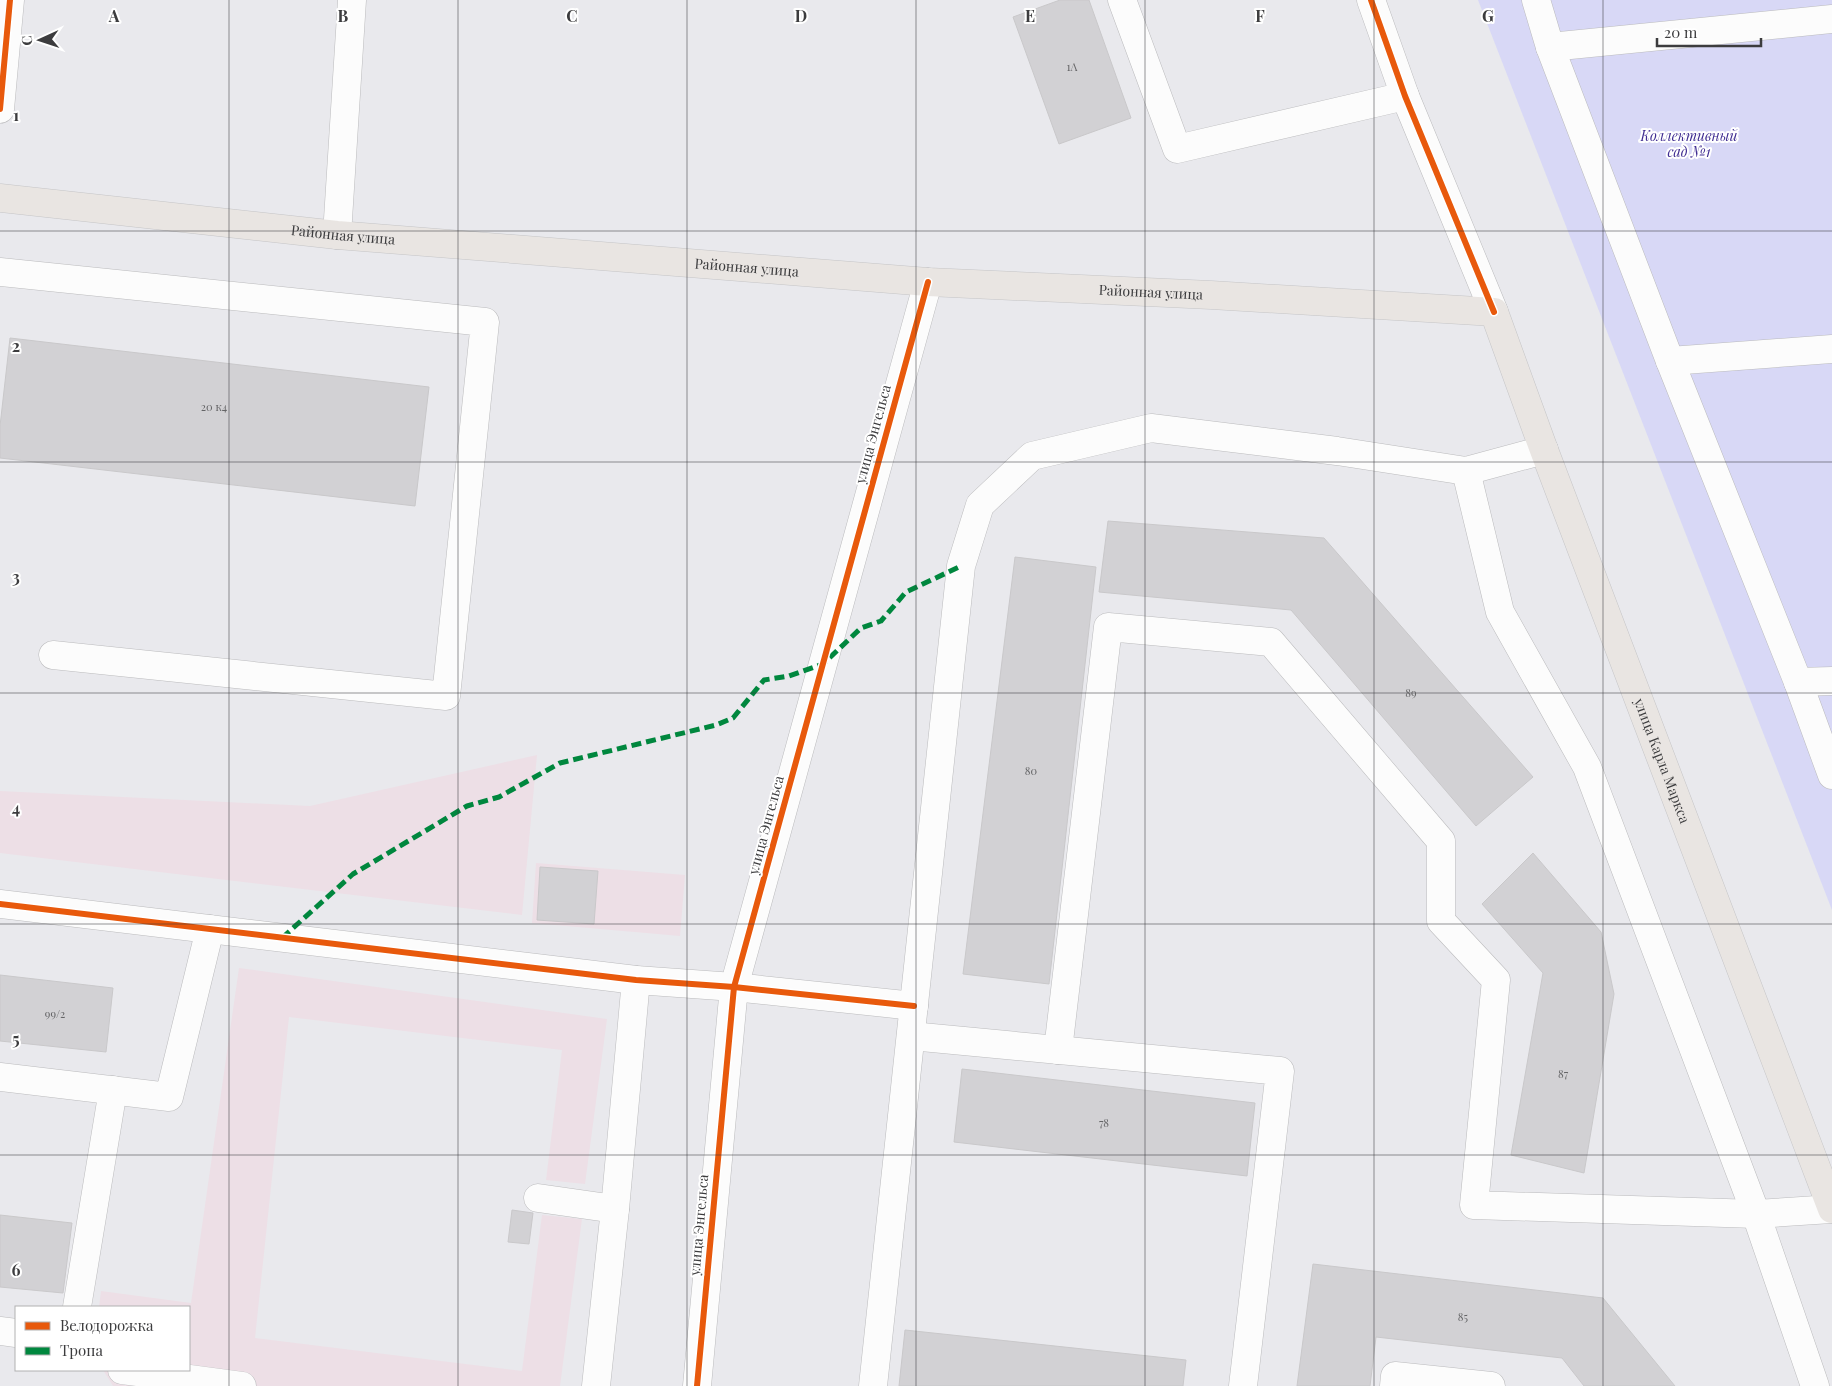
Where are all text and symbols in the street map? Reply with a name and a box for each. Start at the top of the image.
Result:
text: A [108,5,120,26]
text: B [338,5,349,26]
text: C [566,5,578,26]
text: D [795,5,807,26]
text: E [1025,5,1035,26]
text: F [1255,5,1265,26]
text: G [1482,5,1494,26]
north arrow [15,15,65,65]
scale bar [1657,15,1761,47]
text: 20 m [1664,22,1698,42]
text: С [17,35,36,46]
house number: 1А [1067,59,1078,74]
text: 1 [13,104,19,125]
park label: Коллективный сад №1 [1640,126,1739,161]
street label: Районная улица [290,220,396,249]
street label: Районная улица [694,253,800,281]
street label: Районная улица [1098,280,1204,304]
text: 2 [12,335,20,356]
street label: улица Энгельса [850,382,895,486]
house number: 20 к4 [201,399,228,414]
text: 3 [12,566,20,587]
house number: 89 [1405,685,1417,700]
street label: улица Карла Маркса [1630,695,1695,826]
house number: 80 [1025,763,1038,778]
street label: улица Энгельса [743,773,788,877]
text: 4 [12,797,20,818]
house number: 99/2 [45,1006,65,1021]
text: 5 [12,1028,20,1049]
house number: 87 [1558,1066,1569,1081]
house number: 78 [1099,1115,1109,1130]
street label: улица Энгельса [685,1173,712,1277]
text: 6 [12,1259,21,1280]
legend [15,1306,190,1371]
house number: 85 [1458,1309,1469,1324]
text: Велодорожка [60,1315,154,1335]
text: Тропа [60,1340,103,1360]

